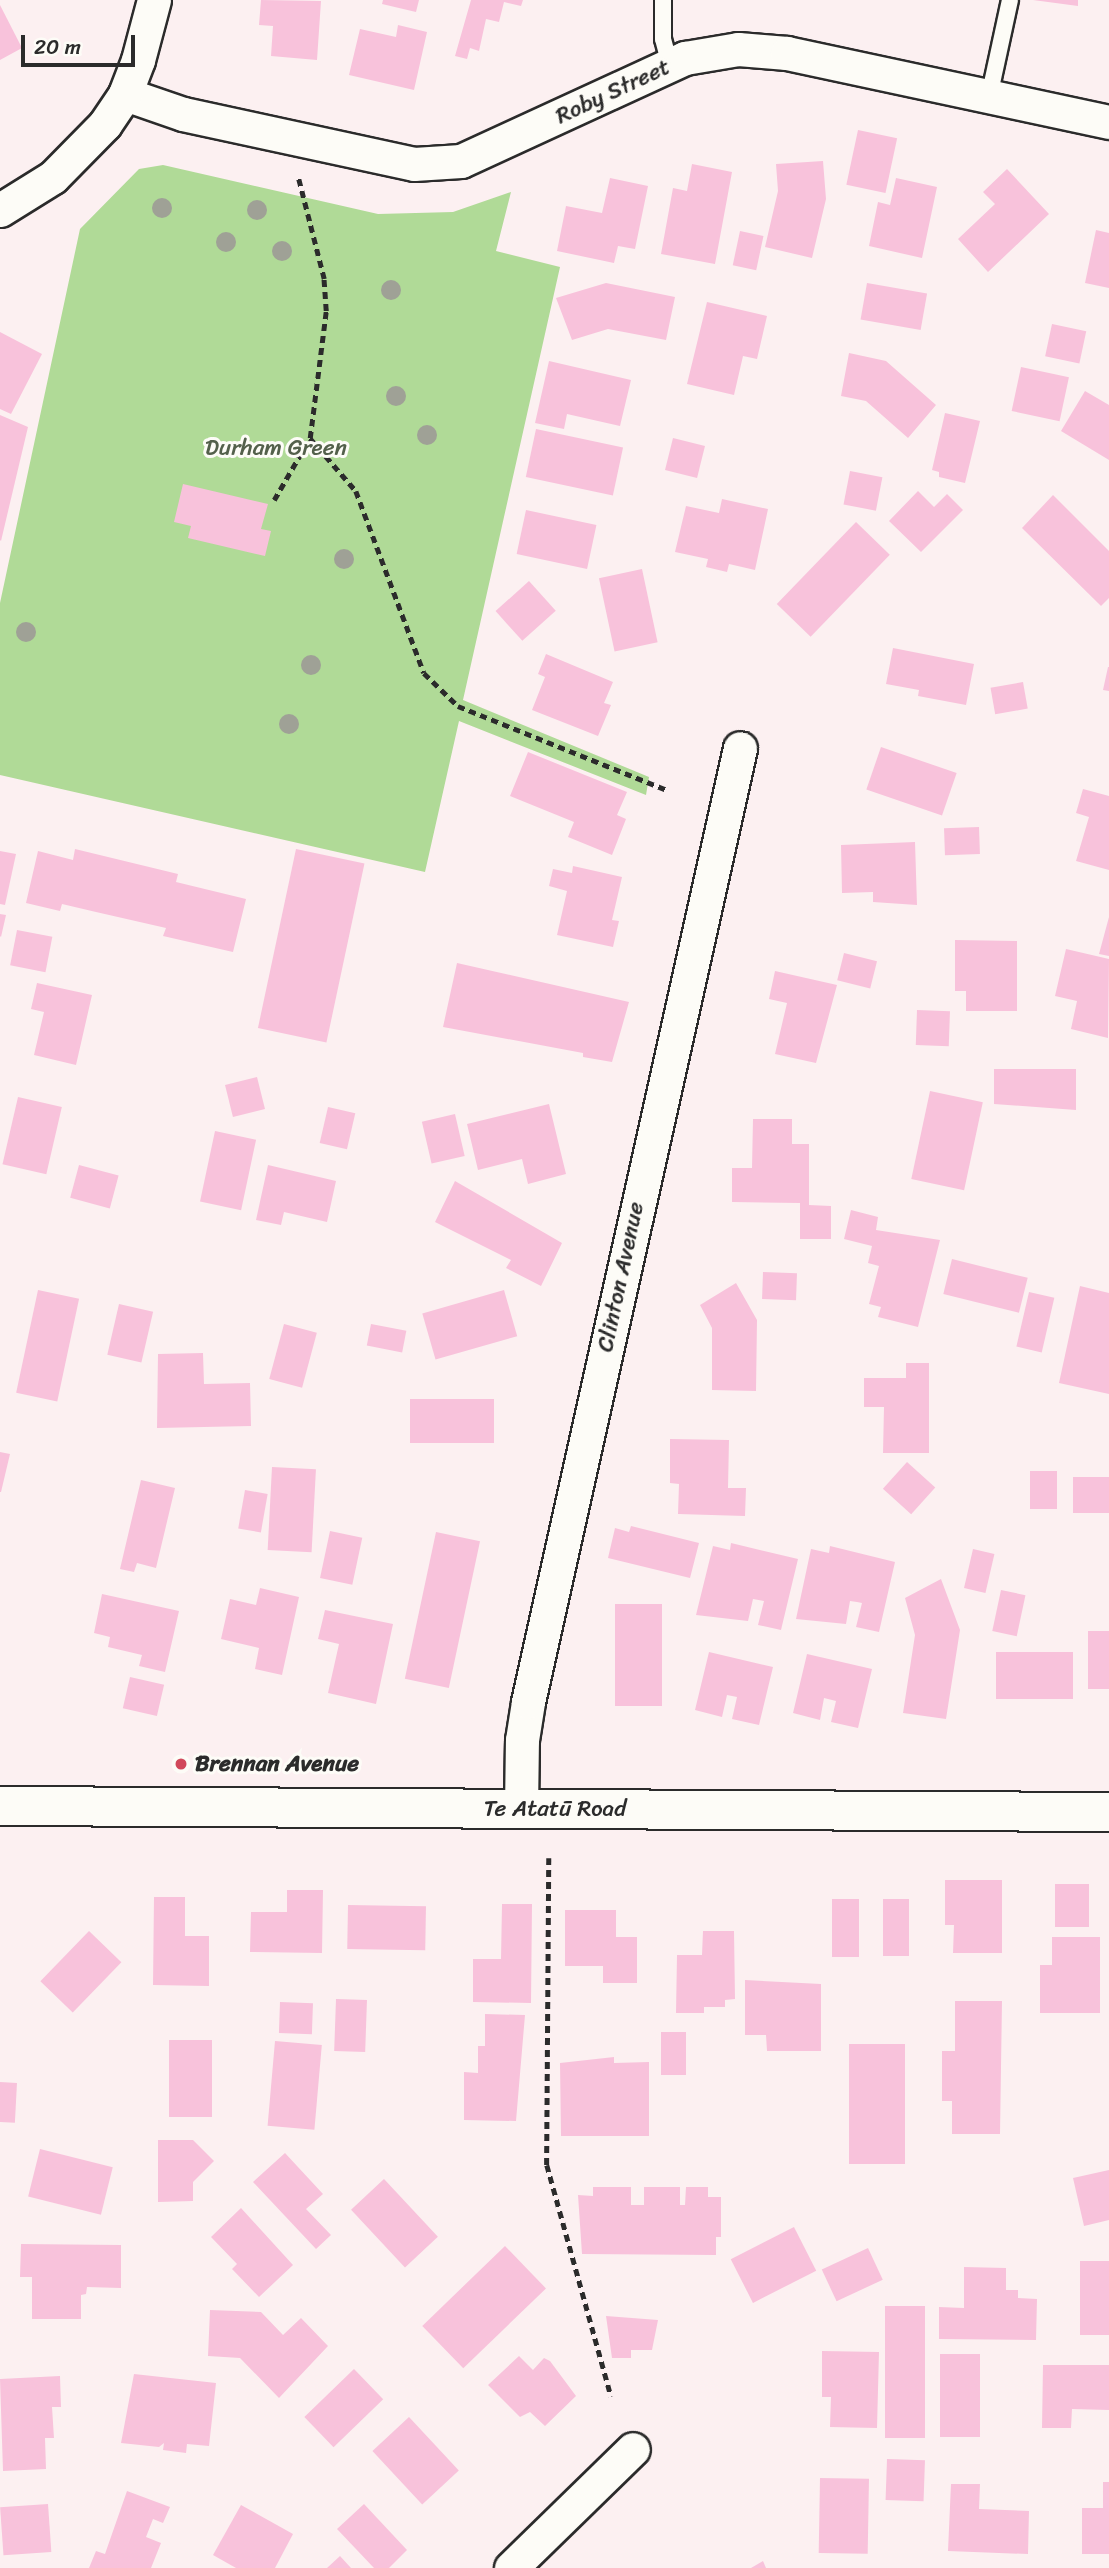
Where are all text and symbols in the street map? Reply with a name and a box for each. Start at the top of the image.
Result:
scale bar [24,21,138,65]
text: 20 m [34,28,81,66]
street label: Roby Street [551,53,675,131]
park label: Durham Green [205,434,347,462]
street label: Clinton Avenue [592,1200,650,1354]
place label: Brennan Avenue [195,1750,359,1778]
marker: Brennan Avenue [173,1756,189,1772]
street label: Te Atatū Road [484,1795,626,1823]

